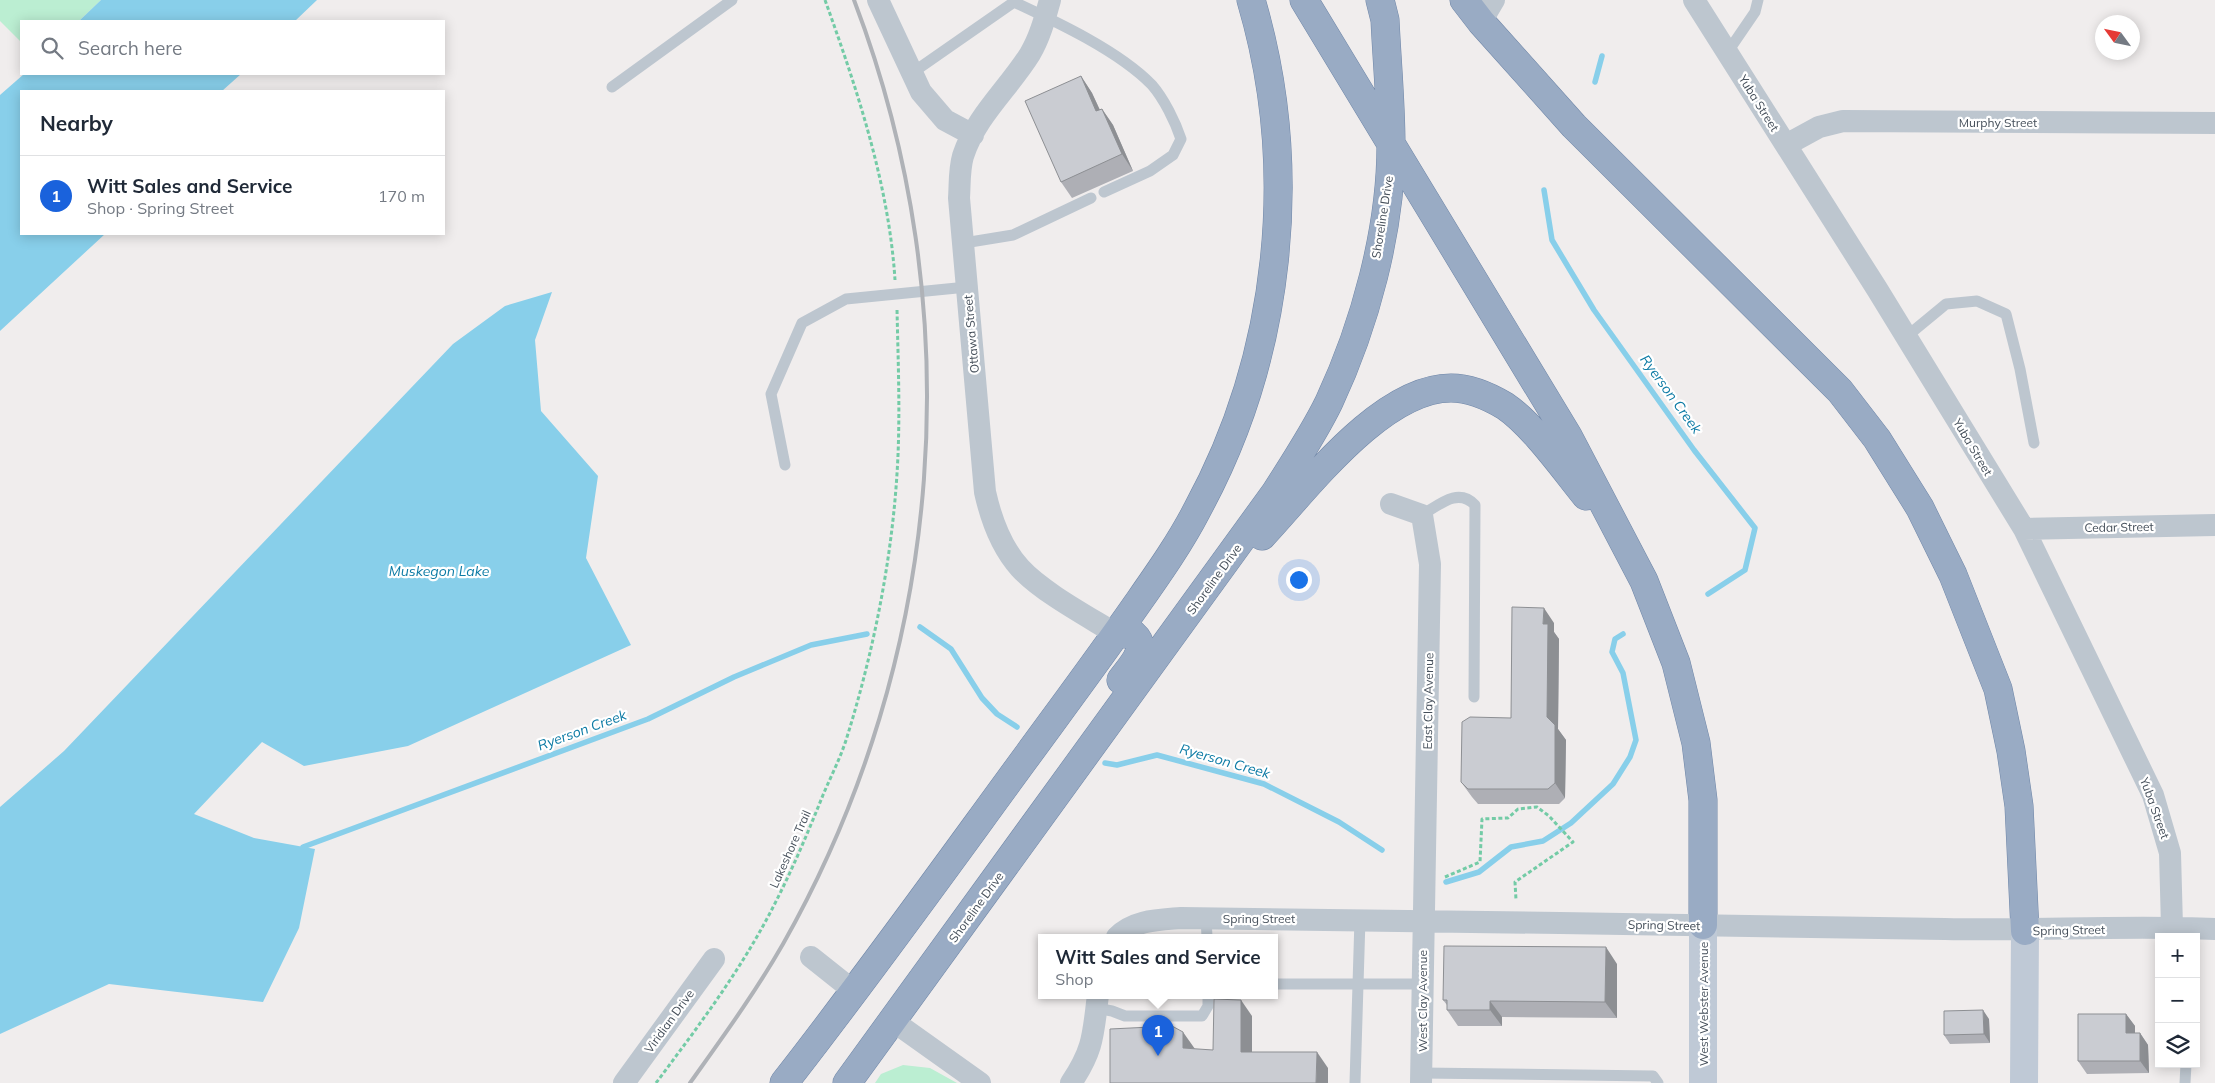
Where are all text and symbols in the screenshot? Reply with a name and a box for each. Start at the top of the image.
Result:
north arrow [2095,15,2140,60]
search box [20,20,445,75]
icon: search [38,34,66,62]
text: Search here [78,36,182,60]
street label: Yuba Street [1735,71,1782,134]
text: Nearby [40,110,113,136]
street label: Murphy Street [1959,115,2037,130]
text: Witt Sales and Service [87,174,293,198]
street label: Shoreline Drive [1368,175,1396,259]
text: 1 [51,186,61,206]
text: 170 m [378,186,425,206]
text: Shop · Spring Street [87,198,234,218]
street label: Ottawa Street [960,294,982,374]
water label: Ryerson Creek [1636,351,1706,438]
street label: Yuba Street [1950,415,1996,478]
street label: Cedar Street [2084,519,2154,535]
street label: Shoreline Drive [1183,541,1245,617]
water label: Muskegon Lake [389,562,490,580]
your location [1286,567,1312,593]
street label: East Clay Avenue [1420,652,1436,750]
water label: Ryerson Creek [535,705,630,754]
water label: Ryerson Creek [1178,739,1273,783]
street label: Yuba Street [2137,774,2173,841]
street label: Lakeshore Trail [766,808,814,890]
street label: Shoreline Drive [945,869,1007,945]
street label: Spring Street [1223,911,1295,926]
street label: Spring Street [1628,917,1700,933]
street label: Spring Street [2033,922,2105,938]
map controls [2155,933,2200,1068]
button: + [2155,933,2200,978]
popup [1038,934,1278,999]
street label: West Webster Avenue [1696,942,1711,1066]
text: Witt Sales and Service [1055,945,1261,969]
street label: West Clay Avenue [1415,950,1430,1052]
text: Shop [1055,969,1093,989]
button: − [2155,978,2200,1023]
street label: Viridian Drive [641,986,697,1056]
pin: 1 [1142,1015,1174,1056]
button: layers [2155,1023,2200,1068]

